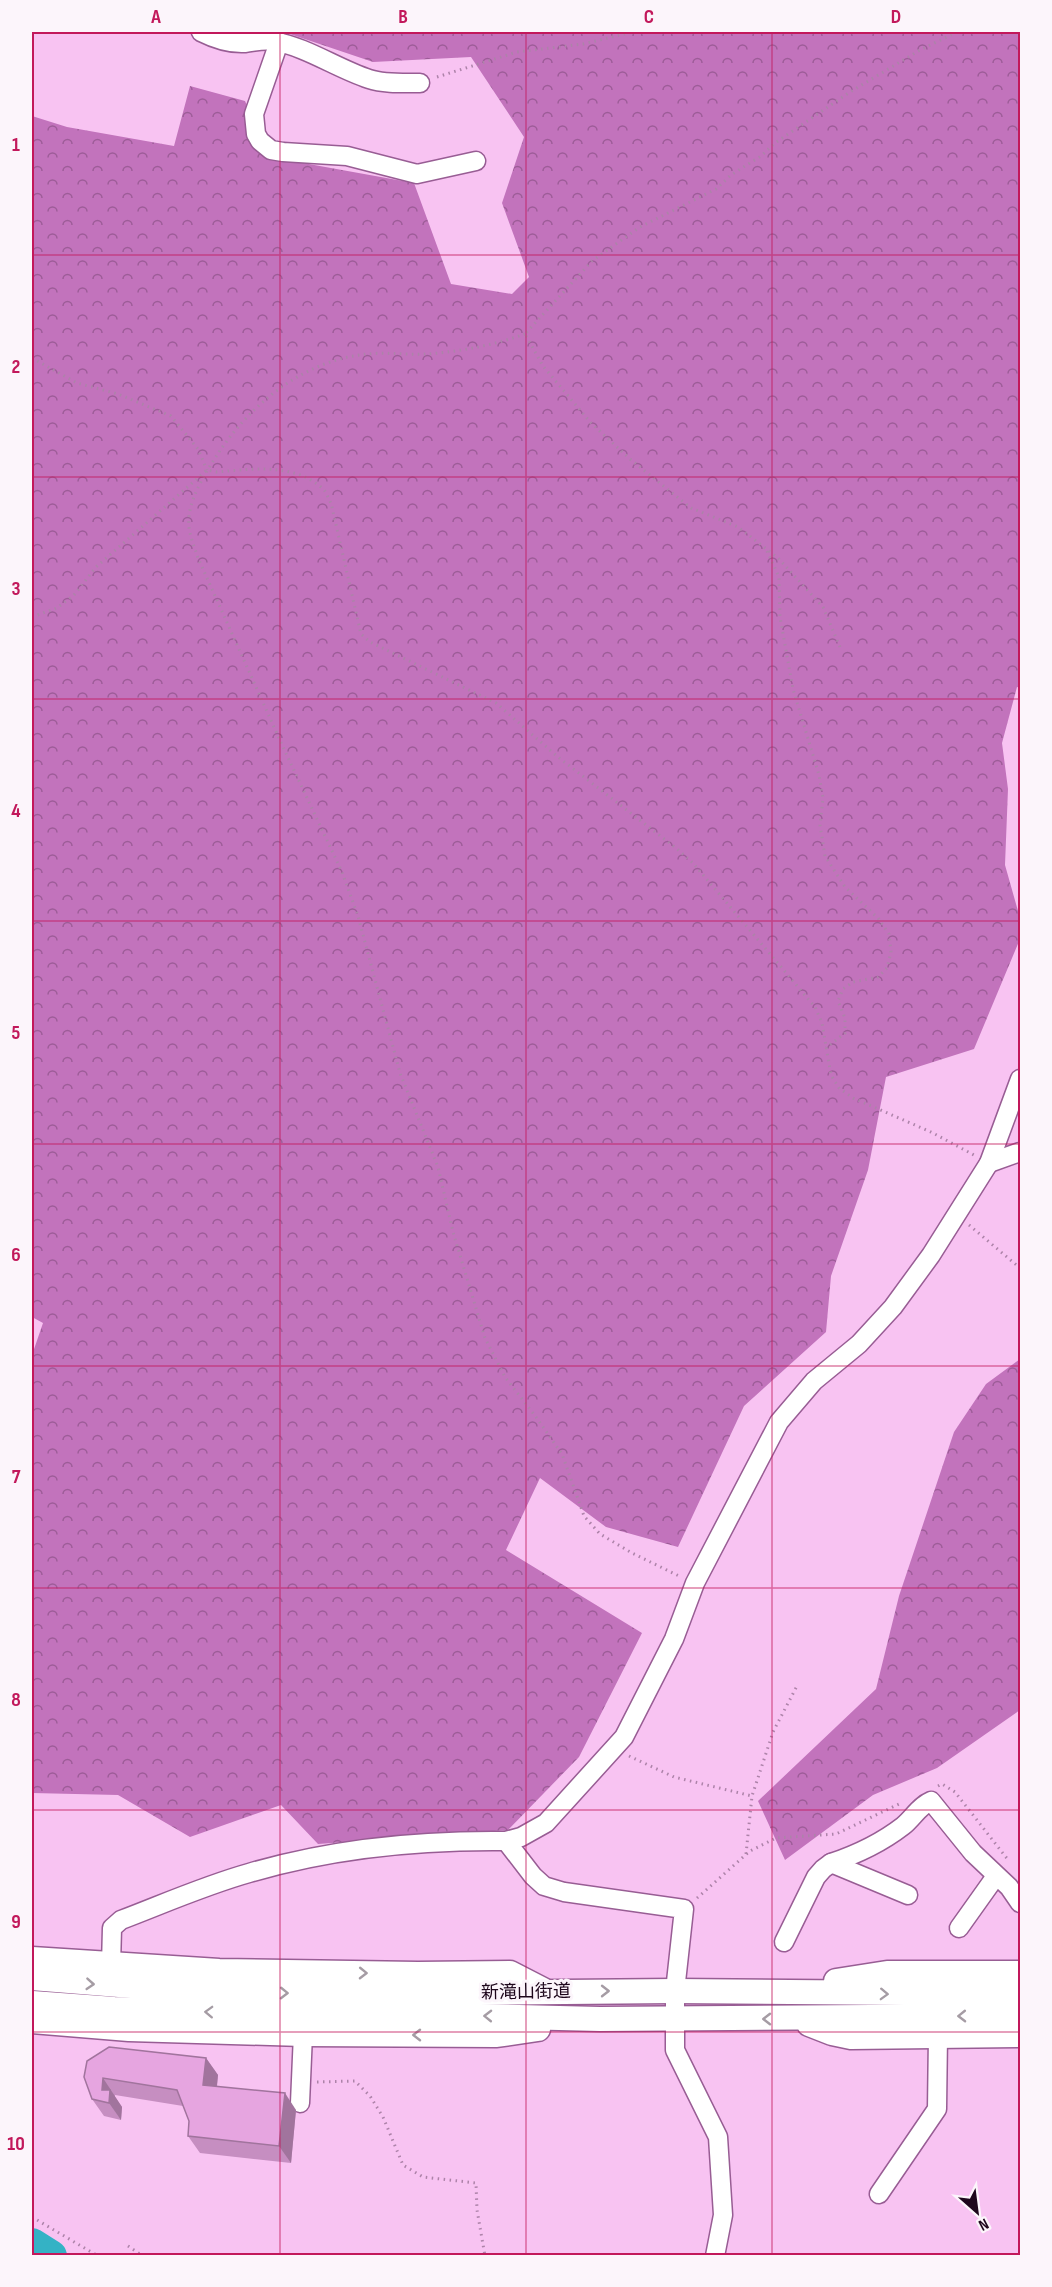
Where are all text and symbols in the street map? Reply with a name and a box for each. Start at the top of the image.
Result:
text: A [150,5,161,29]
text: B [398,5,408,29]
text: C [644,5,654,29]
text: D [891,5,901,29]
text: 1 [12,133,20,157]
text: 2 [12,355,20,379]
text: 3 [12,577,21,601]
text: 4 [11,799,21,823]
text: 5 [12,1021,21,1045]
text: 6 [11,1243,21,1267]
text: 7 [12,1465,21,1489]
text: 8 [11,1688,21,1712]
text: 9 [11,1910,21,1934]
one-way arrow [358,1967,367,1980]
one-way arrow [85,1977,94,1990]
street label: 新滝山街道 [481,1981,571,2003]
one-way arrow [601,1985,610,1997]
one-way arrow [280,1987,289,1999]
one-way arrow [880,1987,889,2000]
one-way arrow [205,2006,214,2019]
one-way arrow [484,2010,493,2023]
one-way arrow [958,2010,967,2022]
one-way arrow [763,2013,772,2025]
one-way arrow [412,2029,421,2041]
text: 10 [7,2132,25,2156]
north arrow [947,2182,1007,2242]
text: N [975,2214,992,2234]

